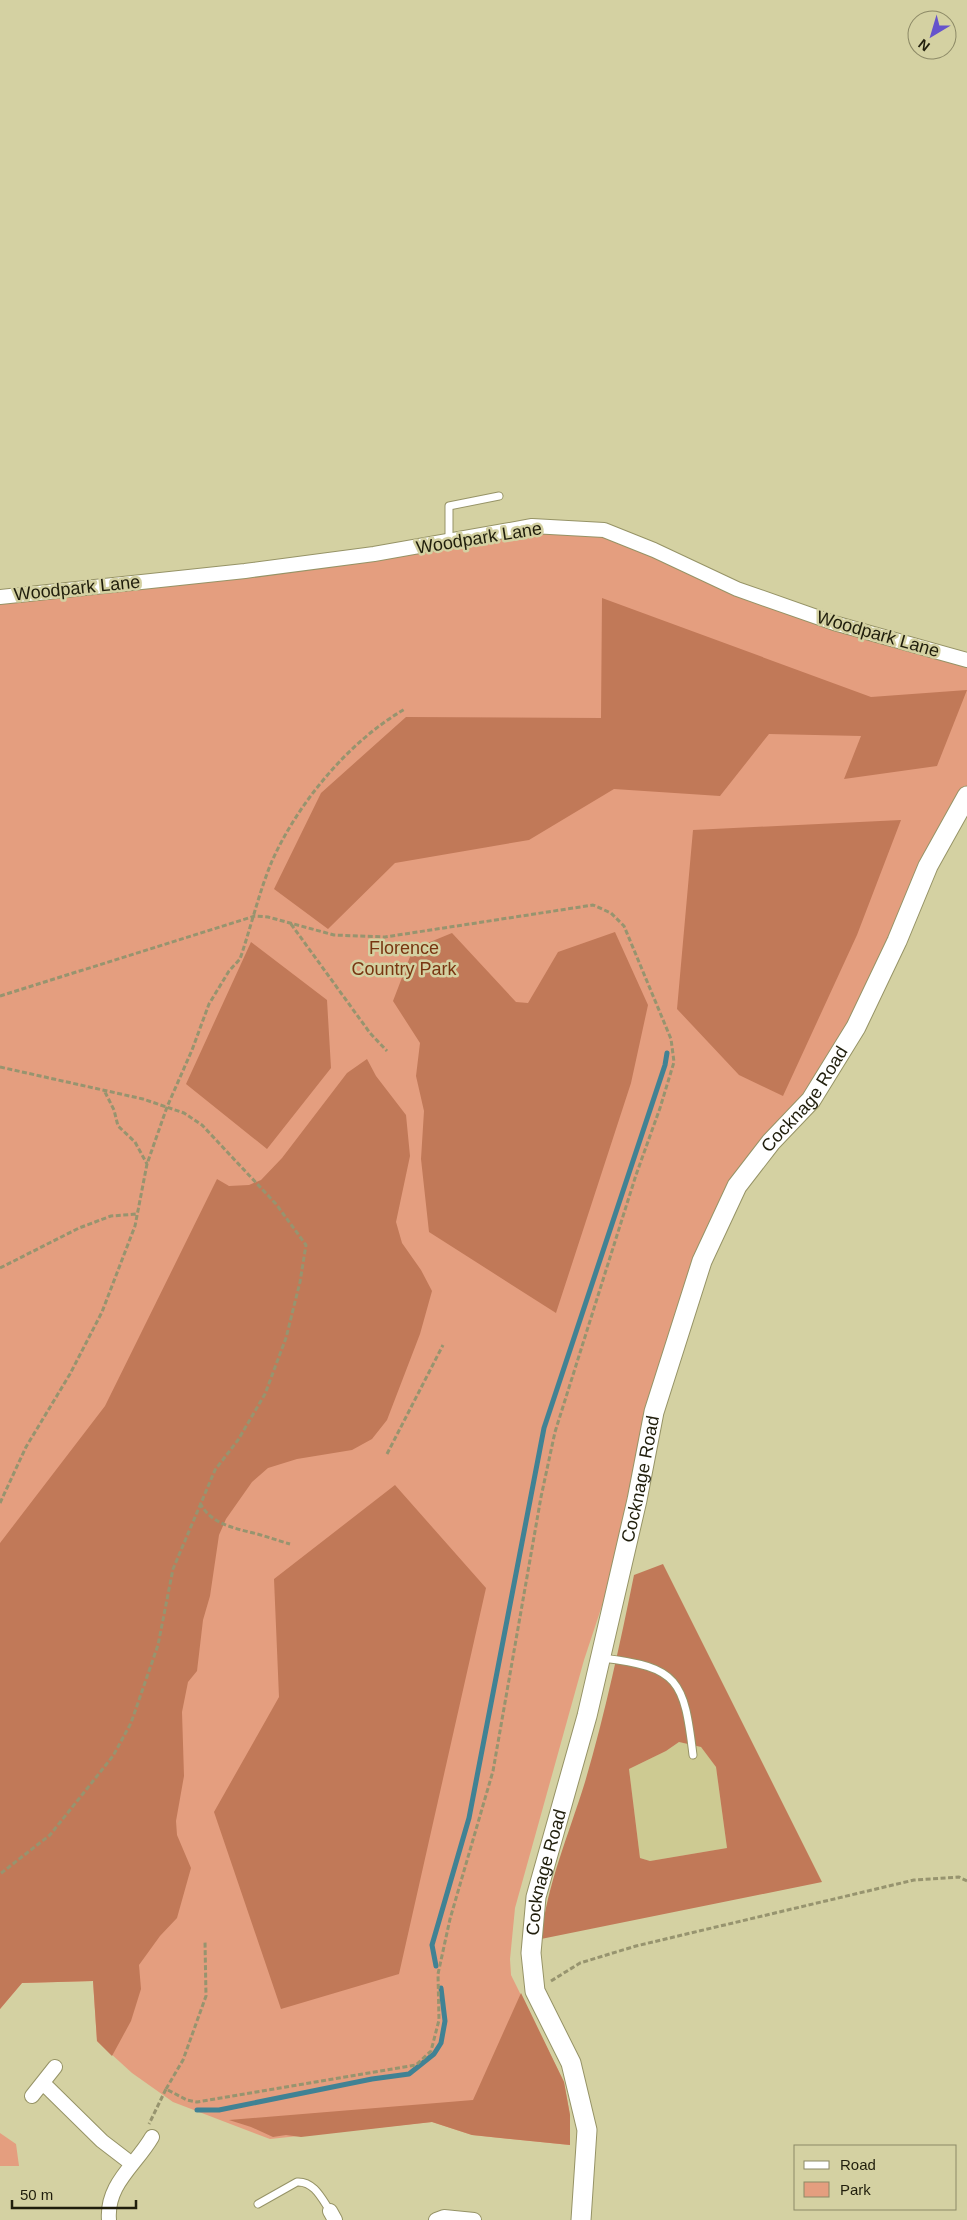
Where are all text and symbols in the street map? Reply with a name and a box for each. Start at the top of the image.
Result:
north arrow [907,10,957,60]
text: N [915,36,933,55]
street label: Woodpark Lane [415,518,543,558]
street label: Woodpark Lane [13,571,141,605]
street label: Woodpark Lane [814,607,942,661]
park label: Florence Country Park [351,938,458,979]
street label: Cocknage Road [757,1043,852,1156]
street label: Cocknage Road [617,1414,663,1544]
street label: Cocknage Road [523,1807,570,1936]
legend [794,2145,957,2210]
text: Road [840,2156,876,2173]
scale bar [12,2178,136,2210]
text: Park [840,2181,871,2198]
text: 50 m [20,2186,53,2203]

